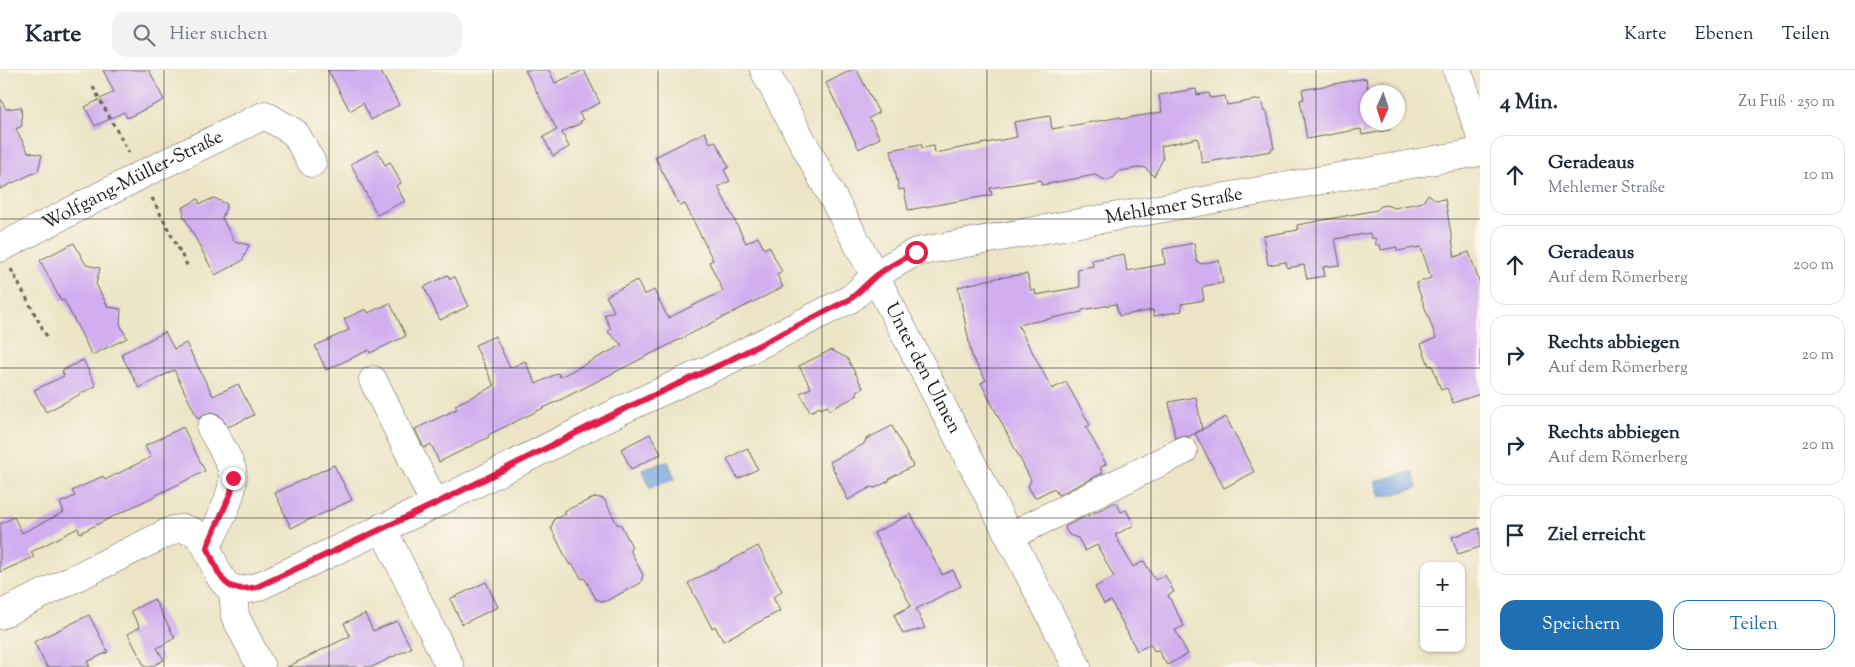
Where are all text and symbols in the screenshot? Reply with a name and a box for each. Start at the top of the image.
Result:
search box [112,12,462,57]
text: Karte [25,18,82,52]
icon: search [130,21,158,49]
text: Hier suchen [170,21,268,48]
text: Karte [1624,22,1667,48]
text: Ebenen [1695,22,1754,48]
text: Teilen [1782,22,1830,48]
north arrow [1360,85,1405,130]
text: 4 Min. [1500,88,1558,118]
text: Zu Fuß · 250 m [1738,91,1835,114]
street label: Wolfgang-Müller-Straße [38,124,228,237]
text: Geradeaus [1548,150,1634,177]
icon: ahead [1501,161,1529,189]
text: 10 m [1804,164,1834,187]
text: Mehlemer Straße [1548,177,1665,200]
street label: Mehlemer Straße [1103,181,1245,232]
text: Geradeaus [1548,240,1634,267]
route start [905,241,928,264]
icon: ahead [1501,251,1529,279]
text: 200 m [1793,254,1834,277]
text: Auf dem Römerberg [1548,267,1688,290]
street label: Unter den Ulmen [878,298,968,439]
text: Rechts abbiegen [1548,330,1680,357]
icon: right [1501,341,1529,369]
text: 20 m [1801,344,1834,367]
text: Auf dem Römerberg [1548,357,1688,380]
text: Rechts abbiegen [1548,420,1680,447]
icon: right [1501,431,1529,459]
text: 20 m [1801,434,1834,457]
text: Auf dem Römerberg [1548,447,1688,470]
route end [222,467,245,490]
icon: arrive [1501,521,1529,549]
text: Ziel erreicht [1548,522,1645,549]
map controls [1420,562,1465,652]
button: + [1420,562,1465,607]
button: Speichern [1500,600,1663,650]
button: Teilen [1673,600,1835,650]
button: − [1420,607,1465,652]

